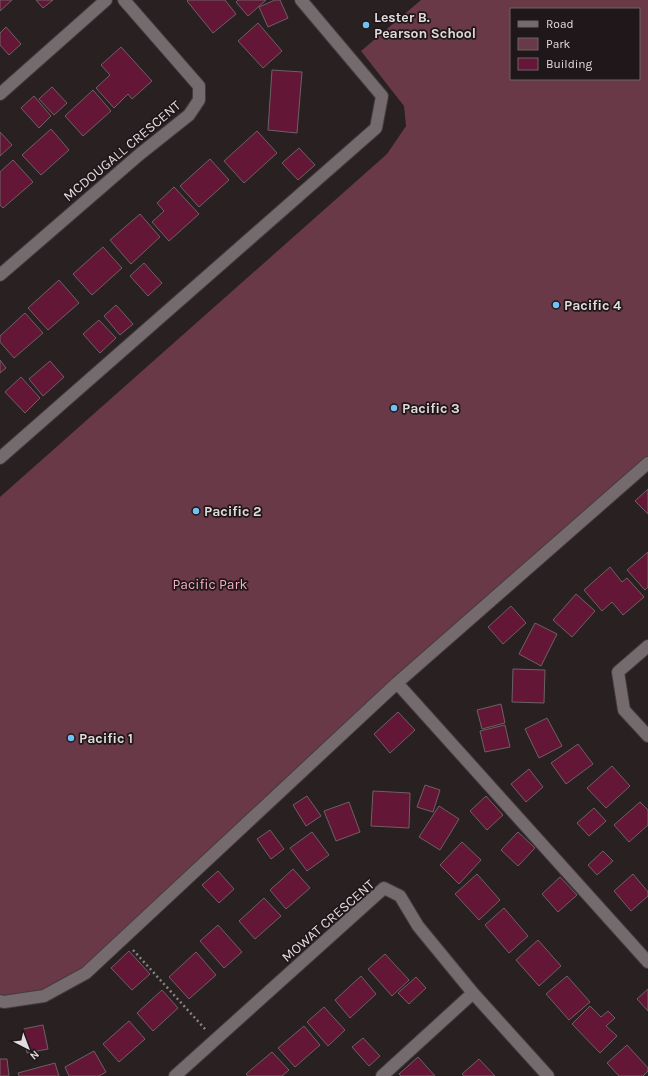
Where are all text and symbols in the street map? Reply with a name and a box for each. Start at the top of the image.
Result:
legend [510,8,640,80]
place label: Lester B. Pearson School [374,9,476,42]
text: Road [546,17,574,31]
marker: Lester B. Pearson School [361,20,371,30]
text: Park [546,37,571,51]
text: Building [546,57,593,71]
street label: MCDOUGALL CRESCENT [60,97,184,205]
place label: Pacific 4 [564,297,622,314]
marker: Pacific 4 [551,300,561,310]
place label: Pacific 3 [402,400,460,417]
marker: Pacific 3 [389,403,399,413]
place label: Pacific 2 [204,503,262,520]
marker: Pacific 2 [191,506,201,516]
park label: Pacific Park [173,576,248,593]
place label: Pacific 1 [79,730,133,747]
marker: Pacific 1 [66,733,76,743]
street label: MOWAT CRESCENT [278,876,378,966]
north arrow [8,1028,48,1068]
text: N [27,1048,42,1063]

